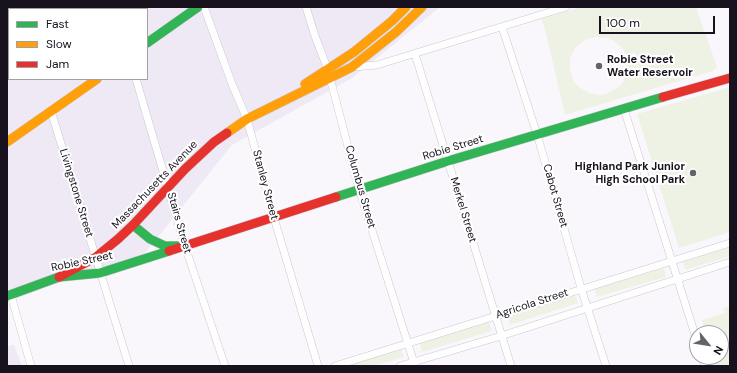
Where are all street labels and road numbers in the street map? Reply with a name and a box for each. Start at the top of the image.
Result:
street label: Robie Street [421,133,485,163]
street label: Massachusetts Avenue [110,138,200,232]
street label: Columbus Street [342,144,378,230]
street label: Livingstone Street [56,147,96,239]
street label: Stanley Street [249,149,281,221]
street label: Cabot Street [540,163,570,229]
street label: Merkel Street [447,176,479,244]
street label: Stairs Street [164,191,194,255]
street label: Robie Street [50,249,114,275]
street label: Agricola Street [494,286,570,322]

